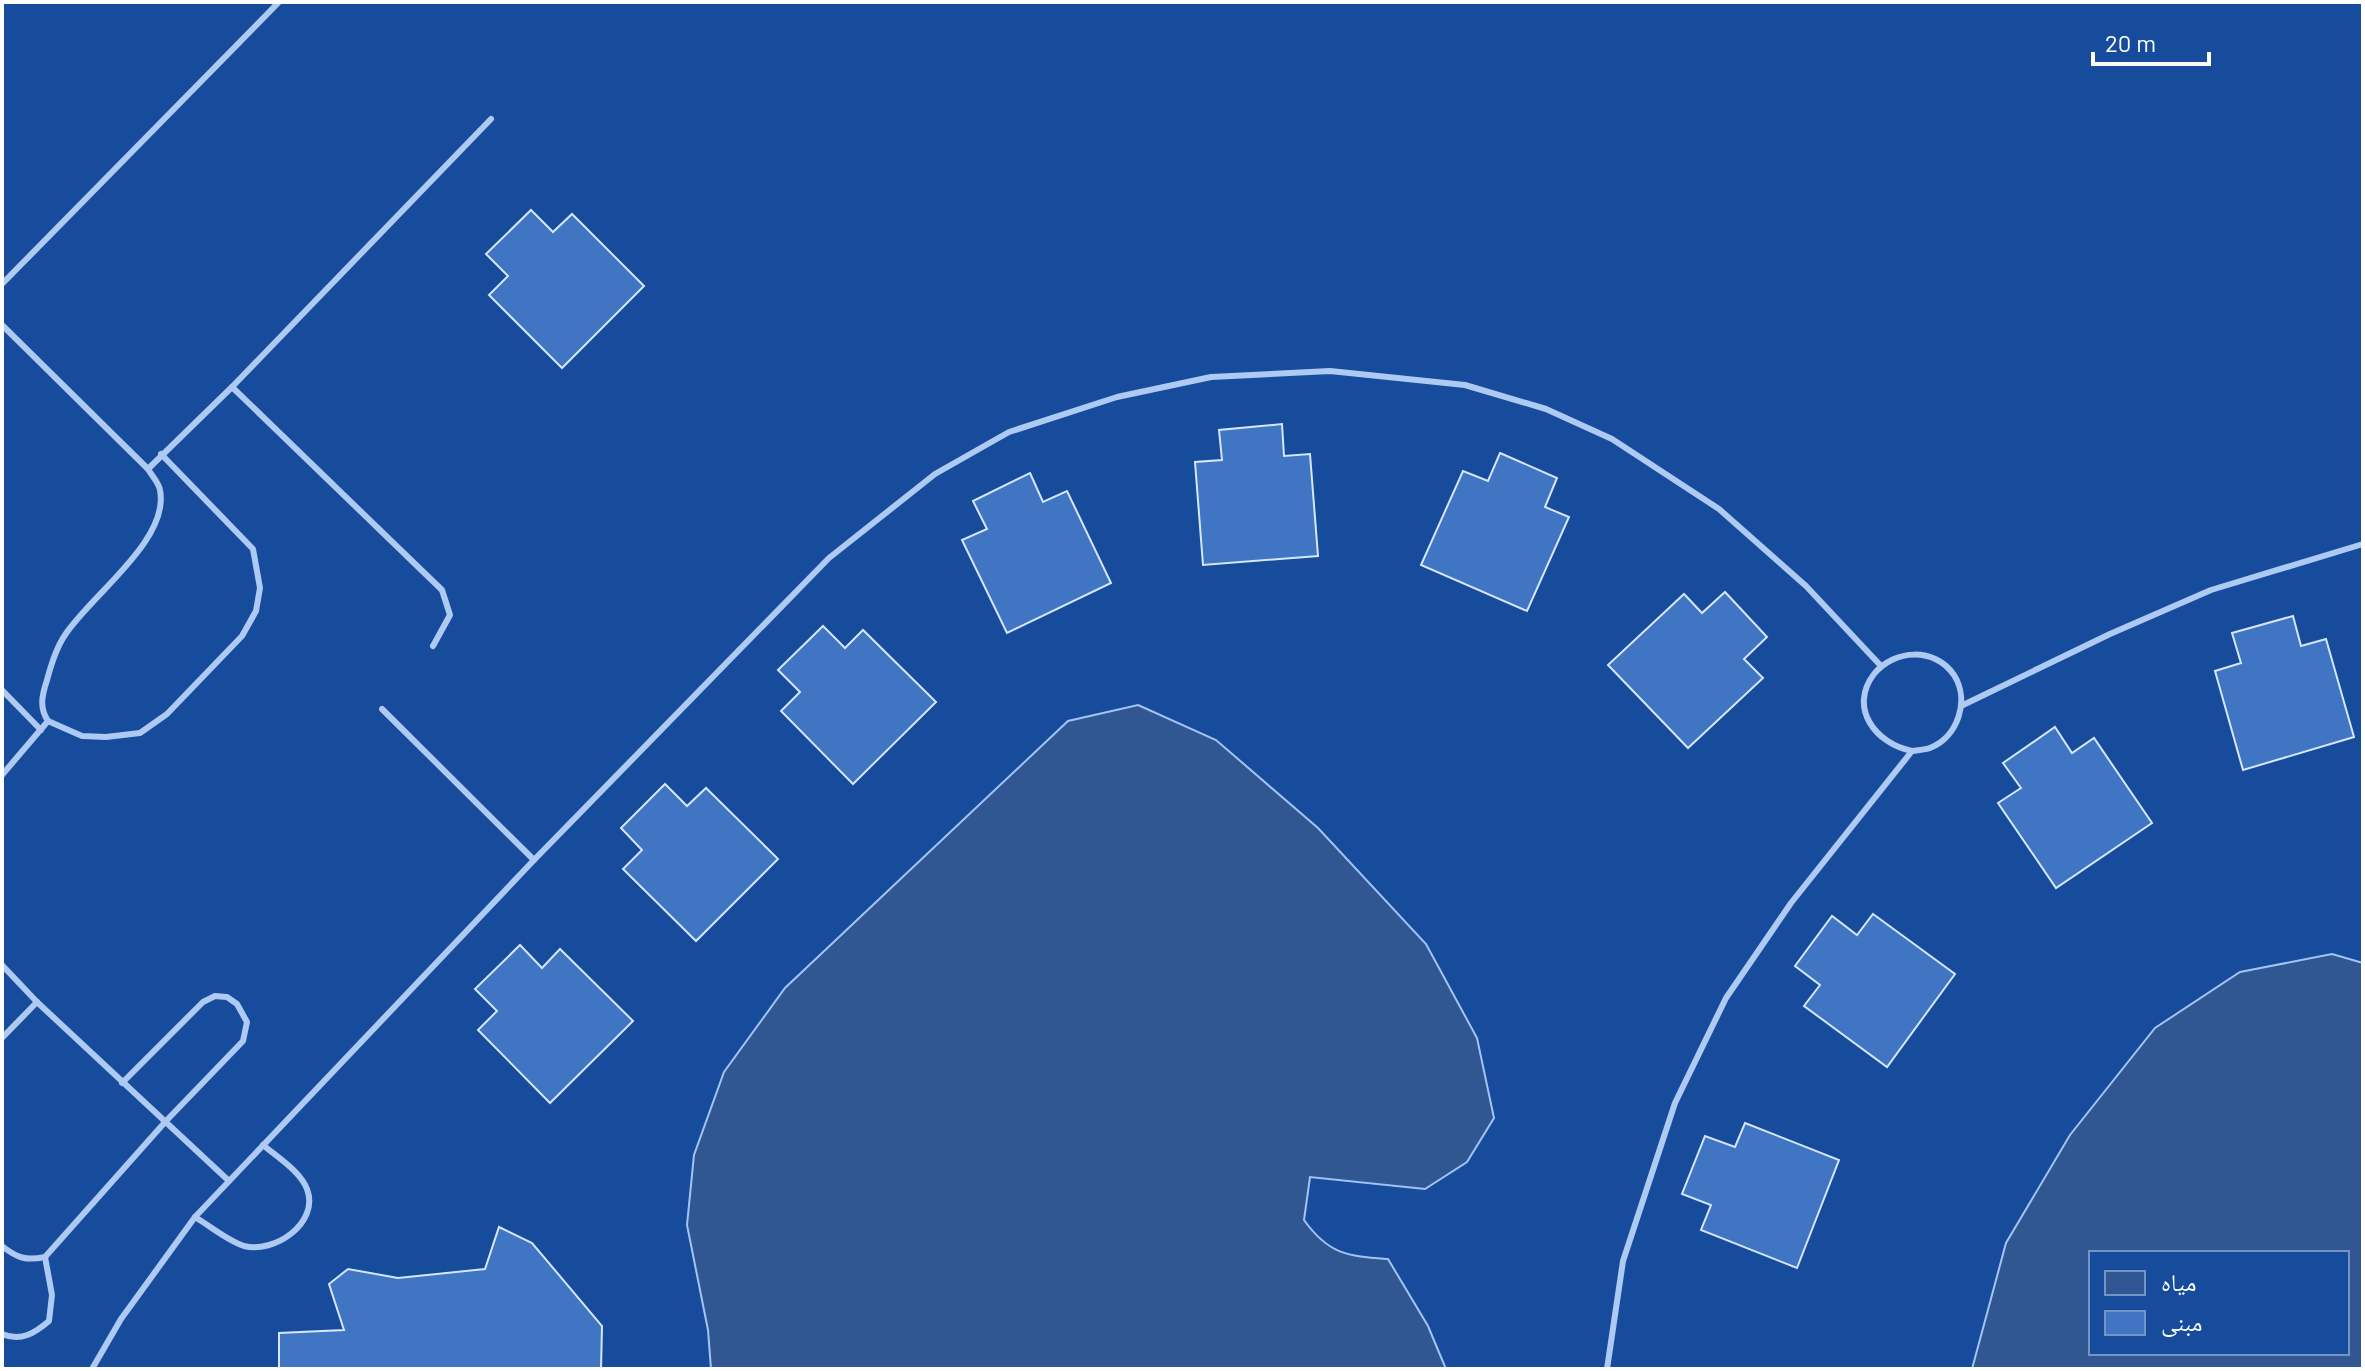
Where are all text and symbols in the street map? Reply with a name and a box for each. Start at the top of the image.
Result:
scale bar [2093,16,2209,66]
text: 20 m [2105,28,2156,57]
legend [2089,1251,2349,1355]
text: مياه [2161,1267,2196,1296]
text: مبنى [2161,1307,2202,1337]

